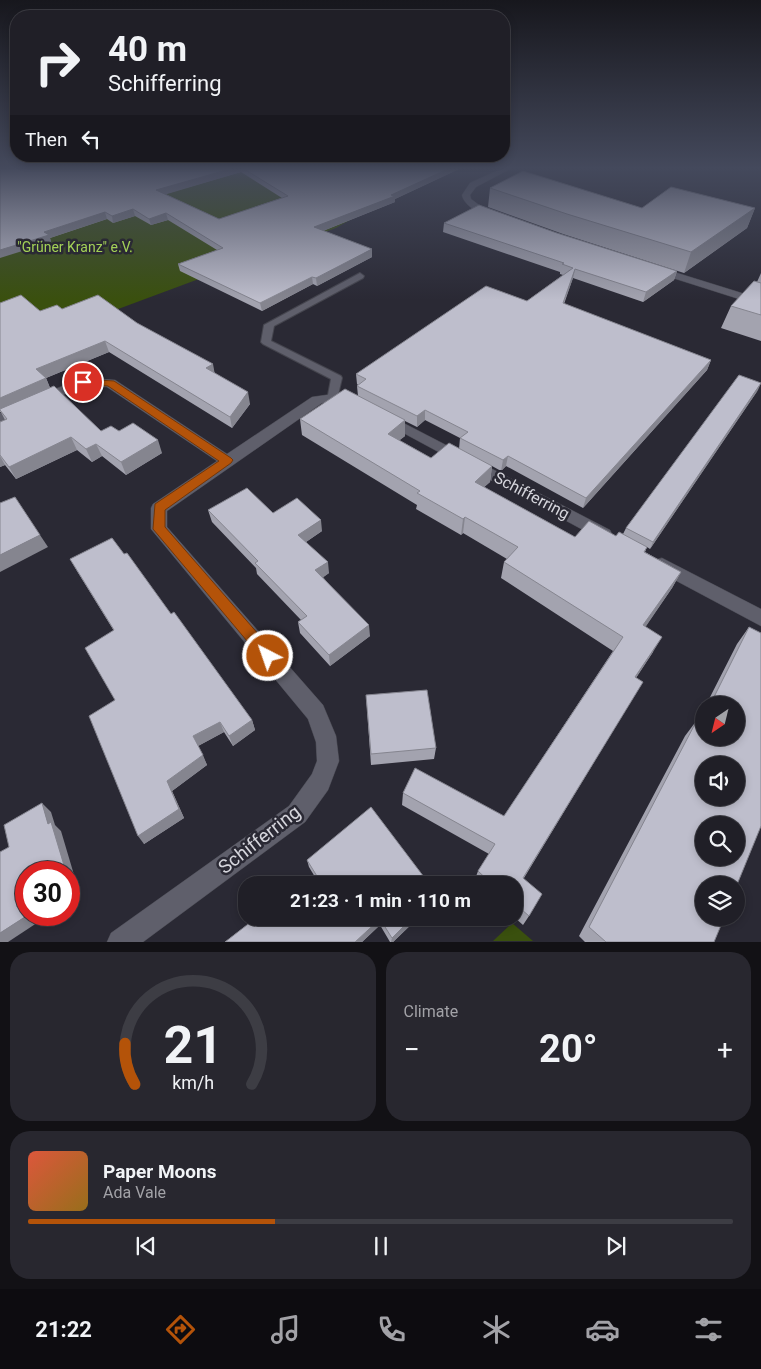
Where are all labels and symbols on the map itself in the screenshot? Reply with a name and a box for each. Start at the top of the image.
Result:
park label: "Grüner Kranz" e.V. [17,239,133,255]
pin [62,361,104,403]
street label: Schifferring [491,468,573,523]
position arrow [241,629,293,681]
north arrow [695,696,745,746]
street label: Schifferring [214,800,305,879]
speed limit sign: 30 [15,861,80,926]

